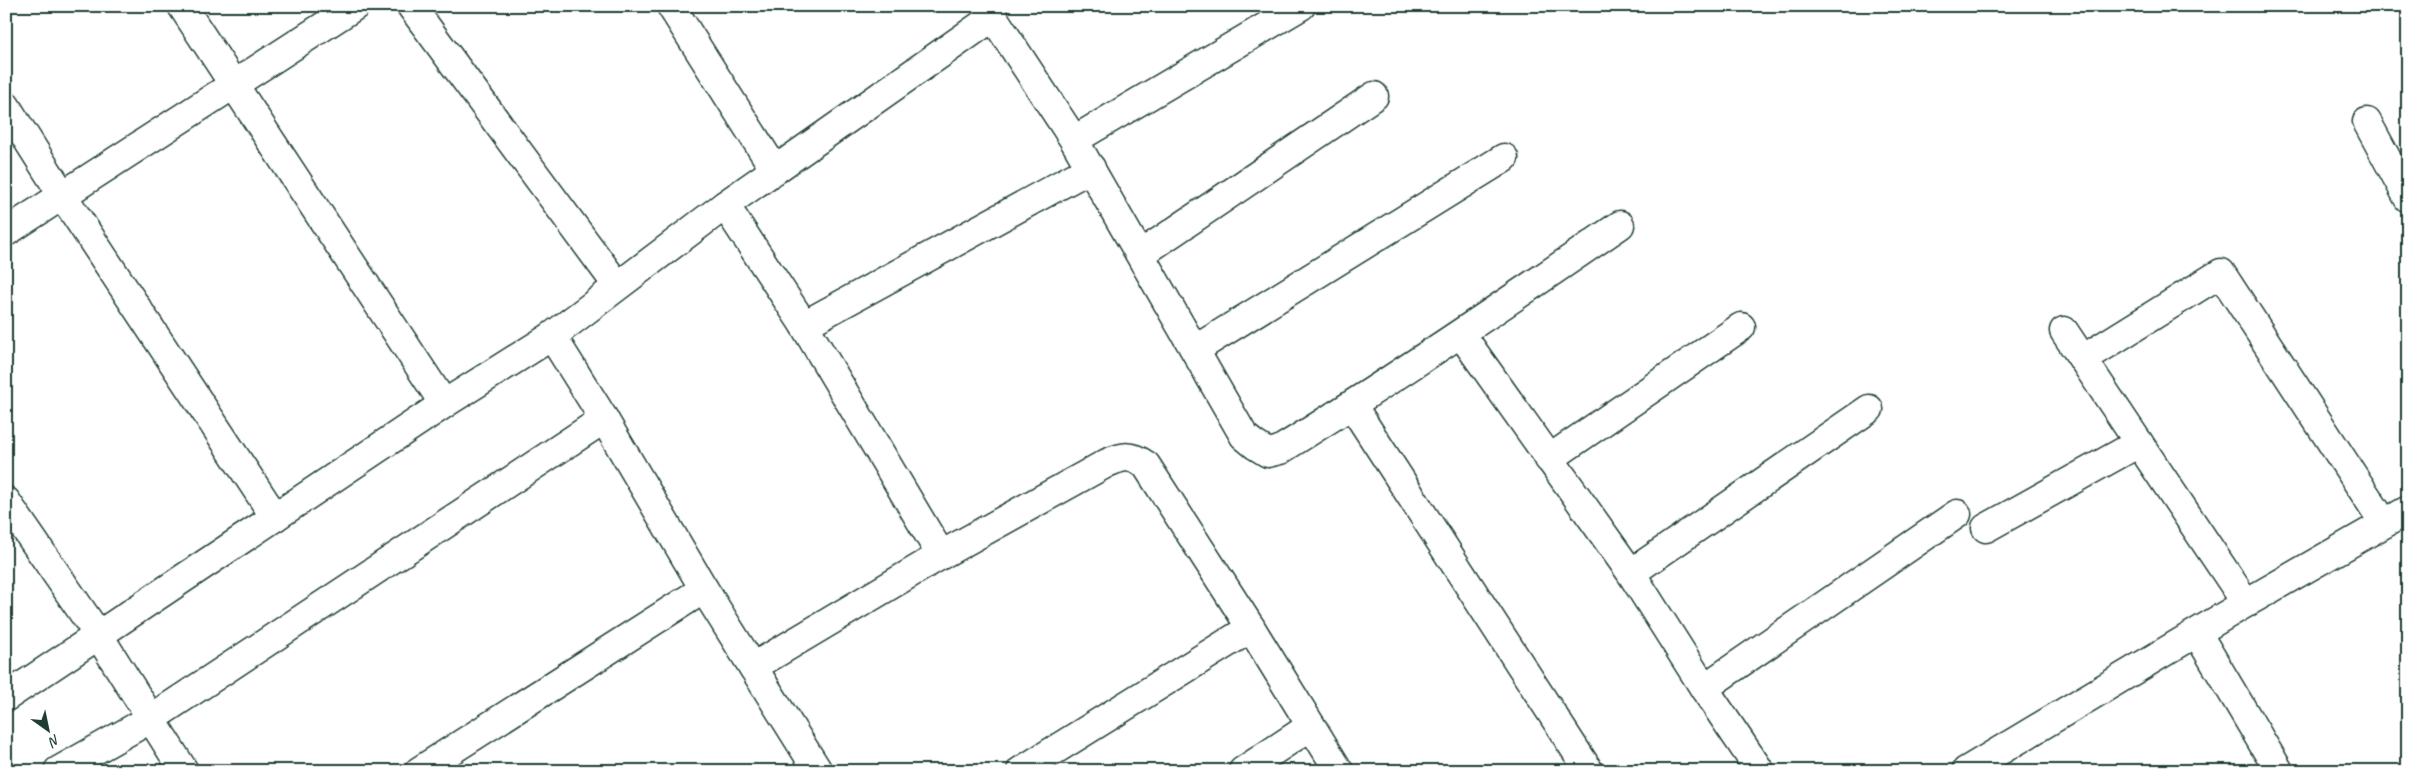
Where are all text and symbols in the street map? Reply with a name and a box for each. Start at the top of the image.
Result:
north arrow [22,704,72,754]
text: N [45,731,63,751]

